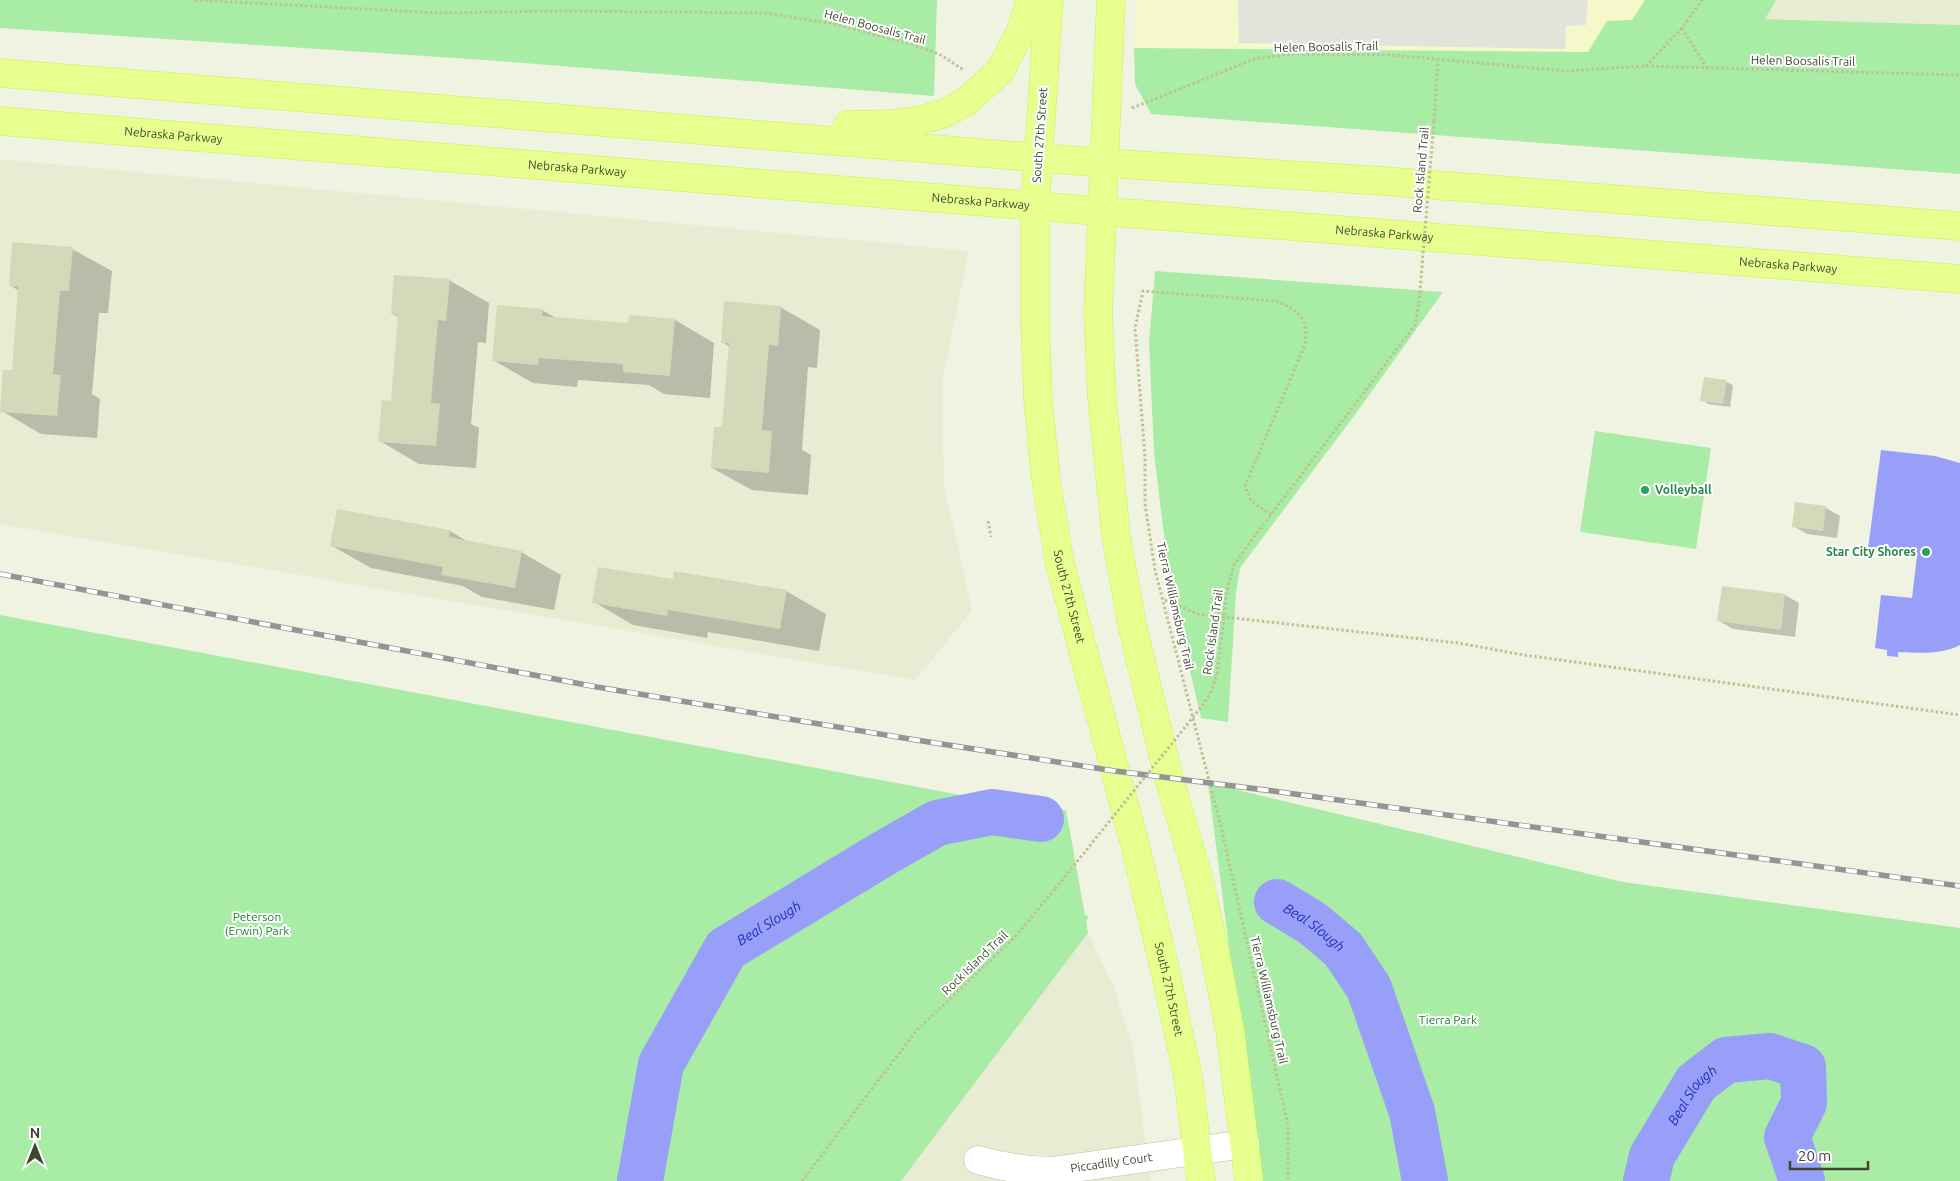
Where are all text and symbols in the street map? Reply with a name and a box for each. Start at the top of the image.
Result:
street label: Helen Boosalis Trail [823,7,927,46]
street label: Helen Boosalis Trail [1274,39,1378,54]
street label: Helen Boosalis Trail [1751,53,1855,68]
street label: South 27th Street [1030,86,1049,183]
street label: Nebraska Parkway [124,124,223,145]
street label: Rock Island Trail [1410,126,1431,213]
street label: Nebraska Parkway [528,157,627,178]
street label: Nebraska Parkway [931,191,1030,212]
street label: Nebraska Parkway [1335,223,1434,243]
street label: Nebraska Parkway [1739,255,1838,275]
place label: Volleyball [1655,483,1712,496]
marker: Volleyball [1639,484,1651,496]
street label: Tierra Williamsburg Trail [1154,541,1197,671]
place label: Star City Shores [1826,545,1916,558]
marker: Star City Shores [1920,546,1932,558]
street label: South 27th Street [1052,549,1088,645]
street label: Rock Island Trail [1200,588,1225,675]
water label: Beal Slough [734,898,804,949]
water label: Beal Slough [1281,900,1348,955]
park label: Peterson (Erwin) Park [225,910,289,938]
street label: Rock Island Trail [939,928,1010,997]
street label: Tierra Williamsburg Trail [1248,935,1291,1065]
street label: South 27th Street [1153,941,1186,1038]
park label: Tierra Park [1419,1013,1477,1026]
water label: Beal Slough [1664,1062,1720,1128]
north arrow [10,1121,60,1171]
text: N [30,1125,40,1141]
scale bar [1790,1138,1868,1170]
text: 20 m [1798,1147,1831,1164]
street label: Piccadilly Court [1069,1150,1153,1174]

